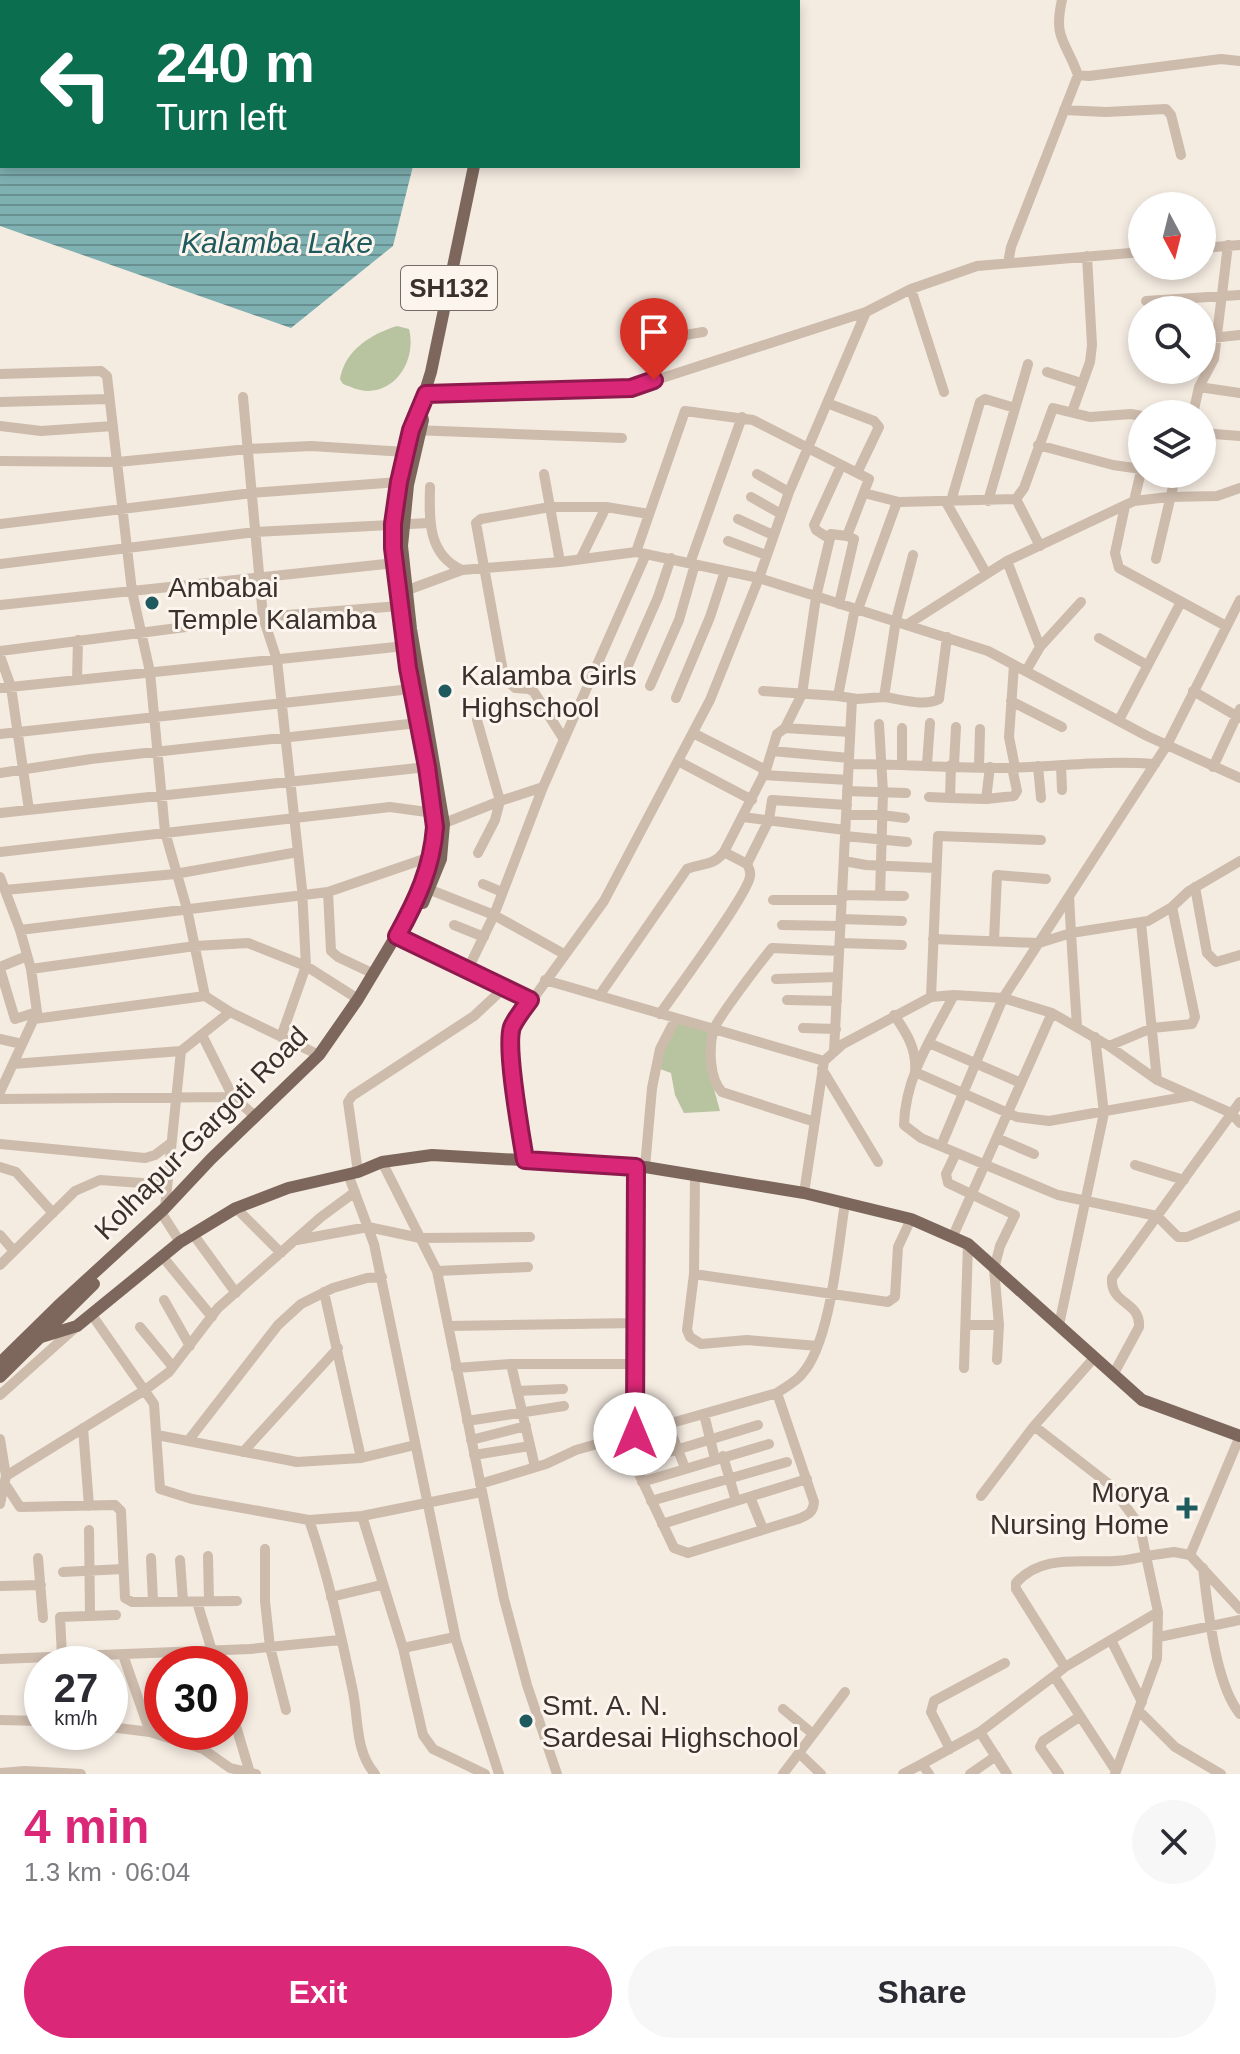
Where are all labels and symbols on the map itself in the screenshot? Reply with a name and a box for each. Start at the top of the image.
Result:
north arrow [1128,192,1216,280]
water label: Kalamba Lake [181,226,373,259]
road number: SH132 [401,266,497,310]
pin [620,298,688,380]
place label: Ambabai Temple Kalamba [168,572,377,635]
marker: Ambabai Temple Kalamba [143,594,161,612]
place label: Kalamba Girls Highschool [461,660,637,723]
marker: Kalamba Girls Highschool [436,682,454,700]
street label: Kolhapur-Gargoti Road [88,1020,314,1246]
position arrow [593,1392,677,1476]
place label: Morya Nursing Home [990,1477,1169,1540]
marker: Morya Nursing Home [1176,1497,1198,1519]
speed limit sign: 30 [144,1646,248,1750]
place label: Smt. A. N. Sardesai Highschool [542,1690,799,1753]
marker: Smt. A. N. Sardesai Highschool [517,1712,535,1730]

